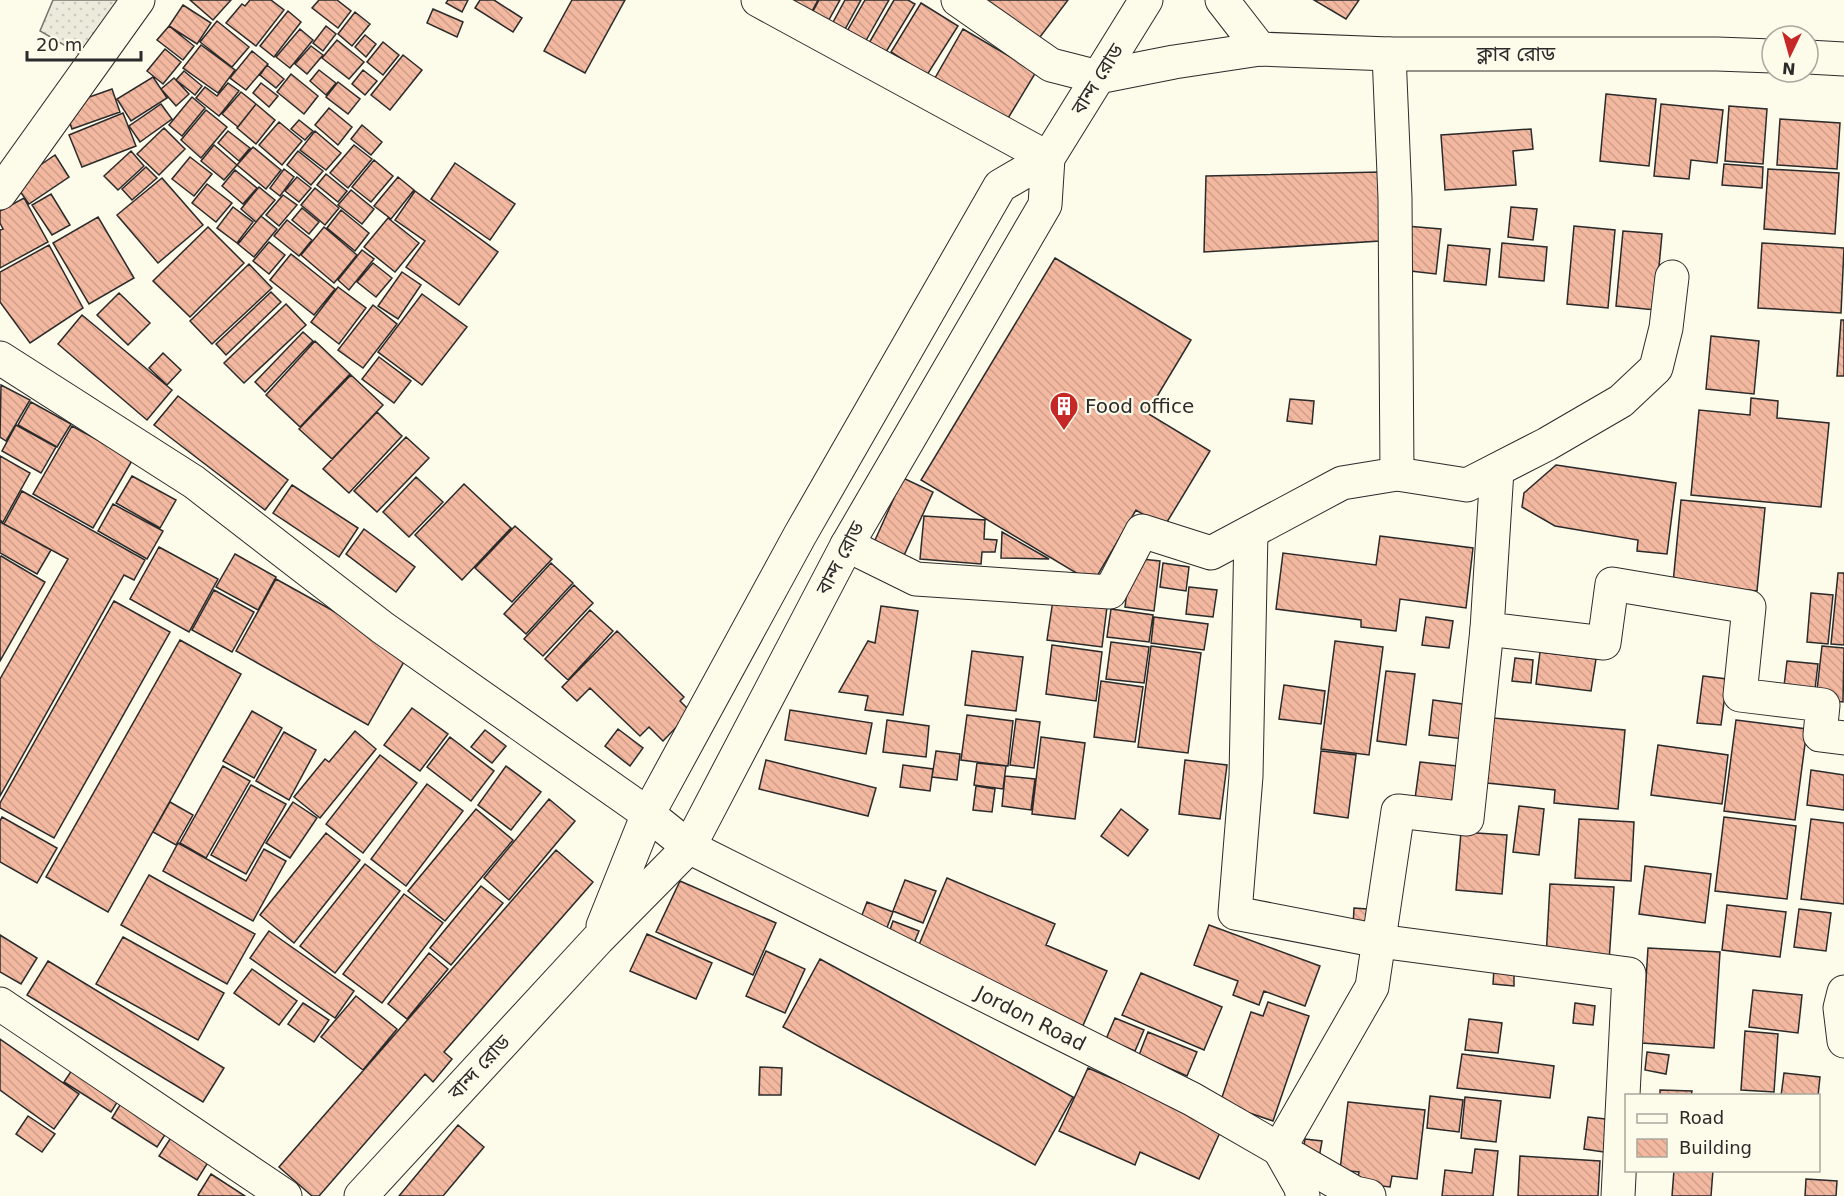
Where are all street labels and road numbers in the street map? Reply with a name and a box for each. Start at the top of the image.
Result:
street label: বান্দ রোড [1065,38,1129,120]
street label: ক্লাব রোড [1476,42,1556,66]
street label: বান্দ রোড [810,517,870,600]
street label: Jordon Road [970,980,1090,1056]
street label: বান্দ রোড [442,1029,515,1105]

